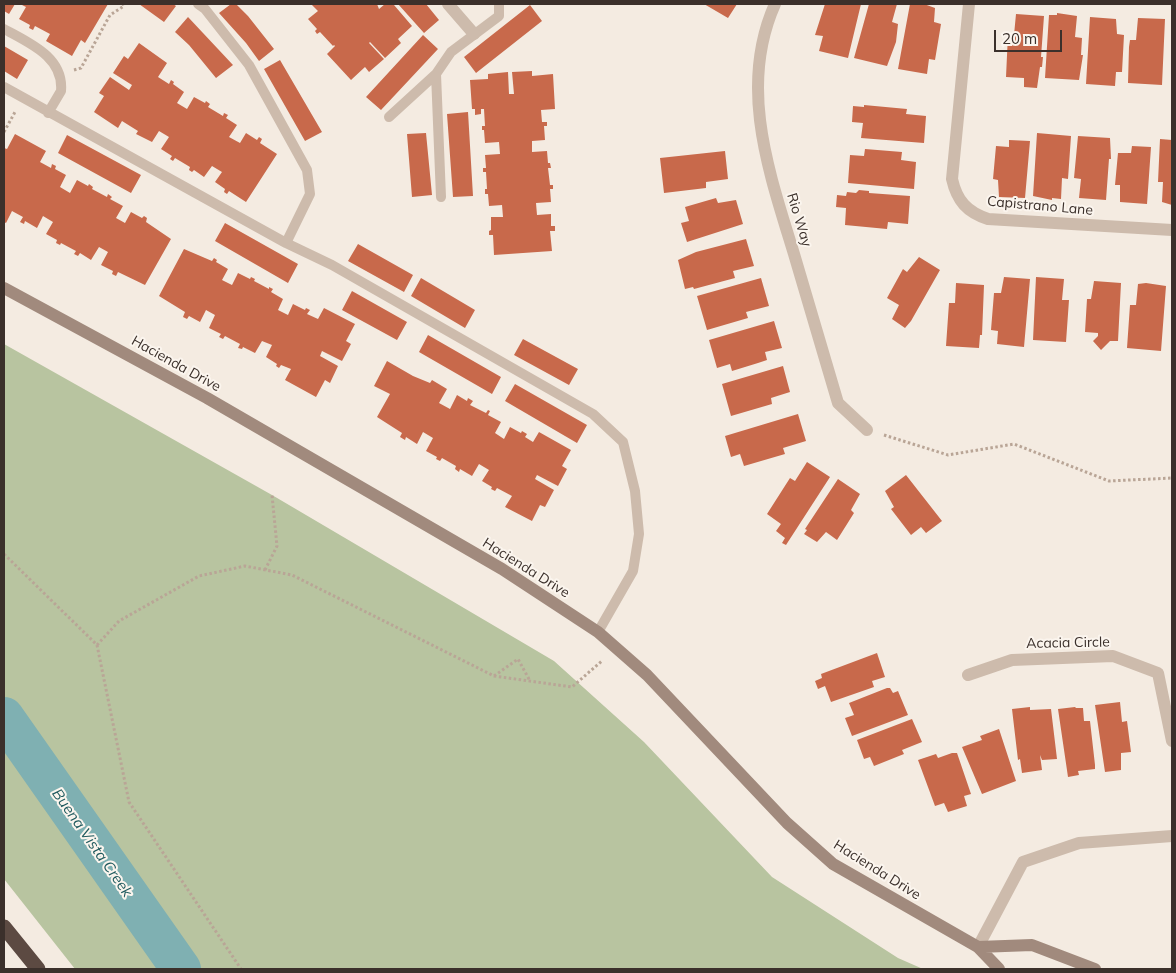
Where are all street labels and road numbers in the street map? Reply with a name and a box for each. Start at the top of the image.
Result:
street label: Rio Way [783,191,815,249]
street label: Capistrano Lane [986,193,1094,219]
street label: Hacienda Drive [128,333,224,395]
street label: Hacienda Drive [479,535,573,601]
street label: Acacia Circle [1026,634,1110,652]
street label: Hacienda Drive [830,837,924,903]

